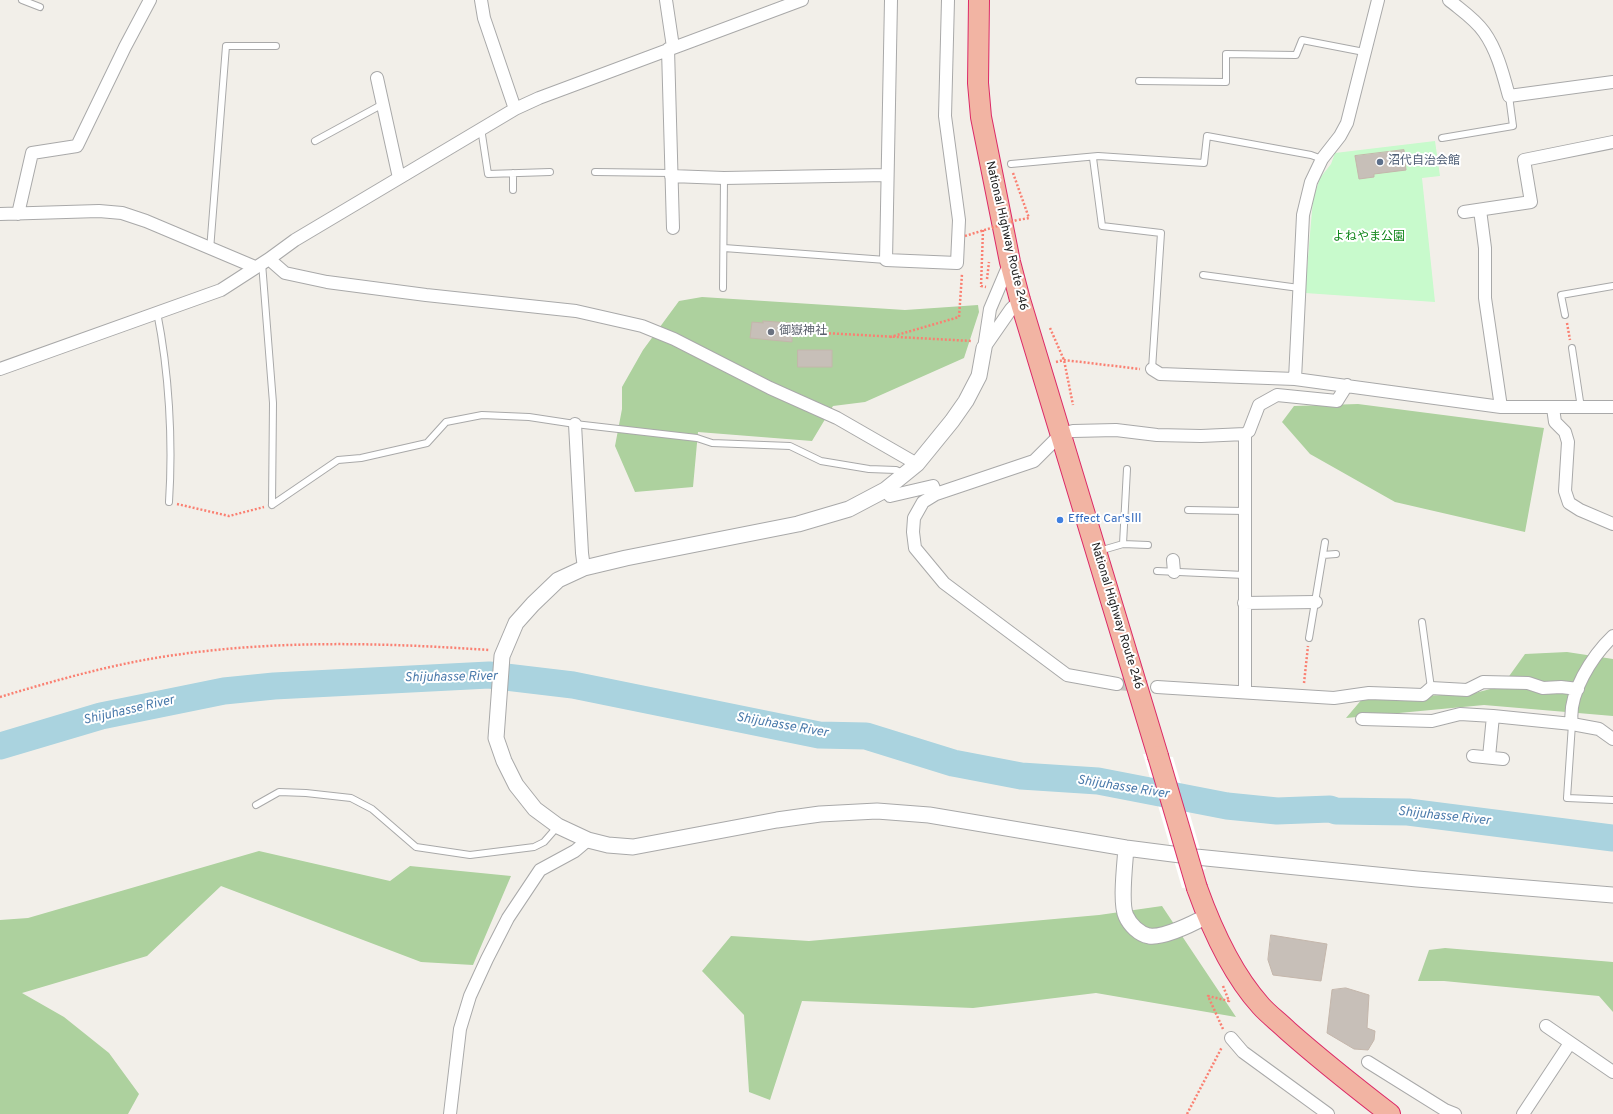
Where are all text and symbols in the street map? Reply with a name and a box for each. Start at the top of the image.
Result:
place label: 沼代自治会館 [1388,155,1460,169]
marker: 沼代自治会館 [1375,157,1385,167]
street label: National Highway Route 246 [982,160,1030,312]
park label: よねやま公園 [1333,231,1405,245]
place label: 御嶽神社 [779,325,827,339]
marker: 御嶽神社 [766,327,776,337]
place label: Effect Car'sⅢ [1068,513,1142,527]
marker: Effect Car'sⅢ [1055,515,1065,525]
street label: National Highway Route 246 [1087,541,1145,691]
water label: Shijuhasse River [404,669,498,687]
water label: Shijuhasse River [82,693,176,729]
water label: Shijuhasse River [735,710,829,742]
water label: Shijuhasse River [1076,773,1170,803]
water label: Shijuhasse River [1397,804,1491,830]

